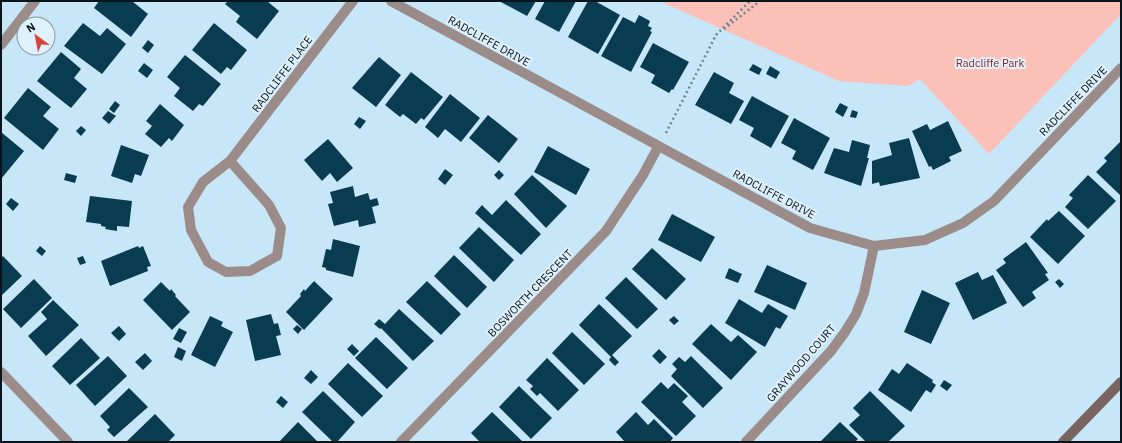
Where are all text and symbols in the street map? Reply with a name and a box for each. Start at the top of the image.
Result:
street label: RADCLIFFE DRIVE [446,13,532,69]
north arrow [16,16,56,56]
text: N [24,19,38,36]
street label: RADCLIFFE PLACE [249,33,315,115]
park label: Radcliffe Park [956,56,1024,70]
street label: RADCLIFFE DRIVE [1036,63,1110,139]
street label: RADCLIFFE DRIVE [730,166,818,222]
street label: BOSWORTH CRESCENT [485,246,576,340]
street label: GRAYWOOD COURT [764,321,839,405]

